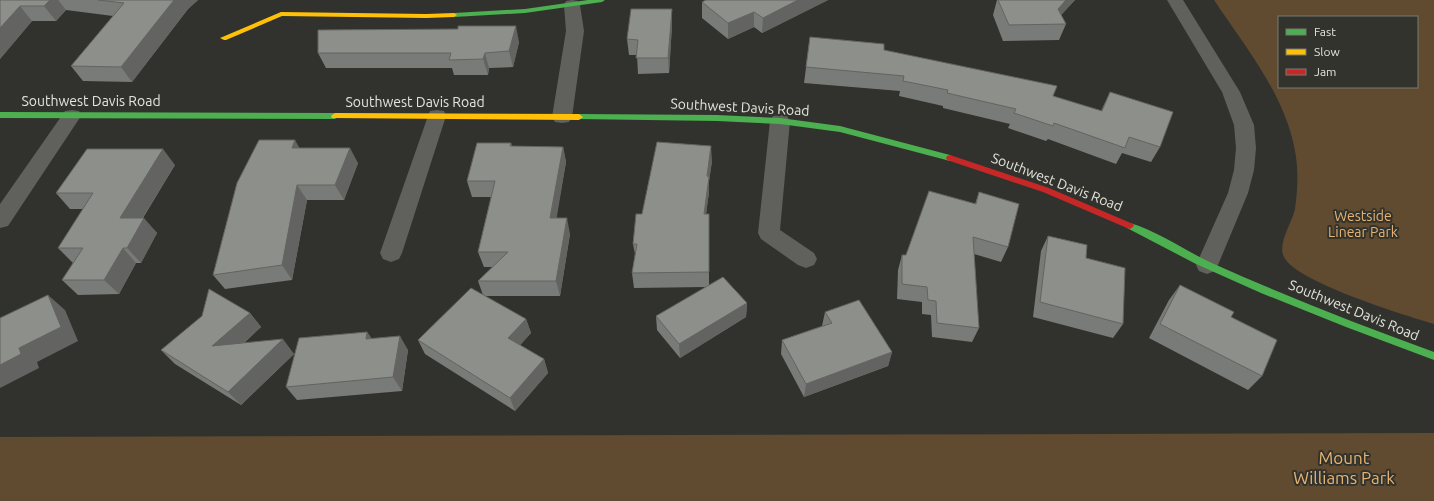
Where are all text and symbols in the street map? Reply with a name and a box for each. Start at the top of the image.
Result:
legend [1278,16,1418,88]
text: Fast [1314,25,1336,38]
text: Slow [1314,45,1340,58]
text: Jam [1314,65,1336,78]
street label: Southwest Davis Road [21,93,161,109]
street label: Southwest Davis Road [345,94,485,110]
street label: Southwest Davis Road [670,95,810,119]
street label: Southwest Davis Road [989,150,1125,214]
park label: Westside Linear Park [1328,208,1398,240]
street label: Southwest Davis Road [1286,277,1422,343]
park label: Mount Williams Park [1293,448,1395,487]

